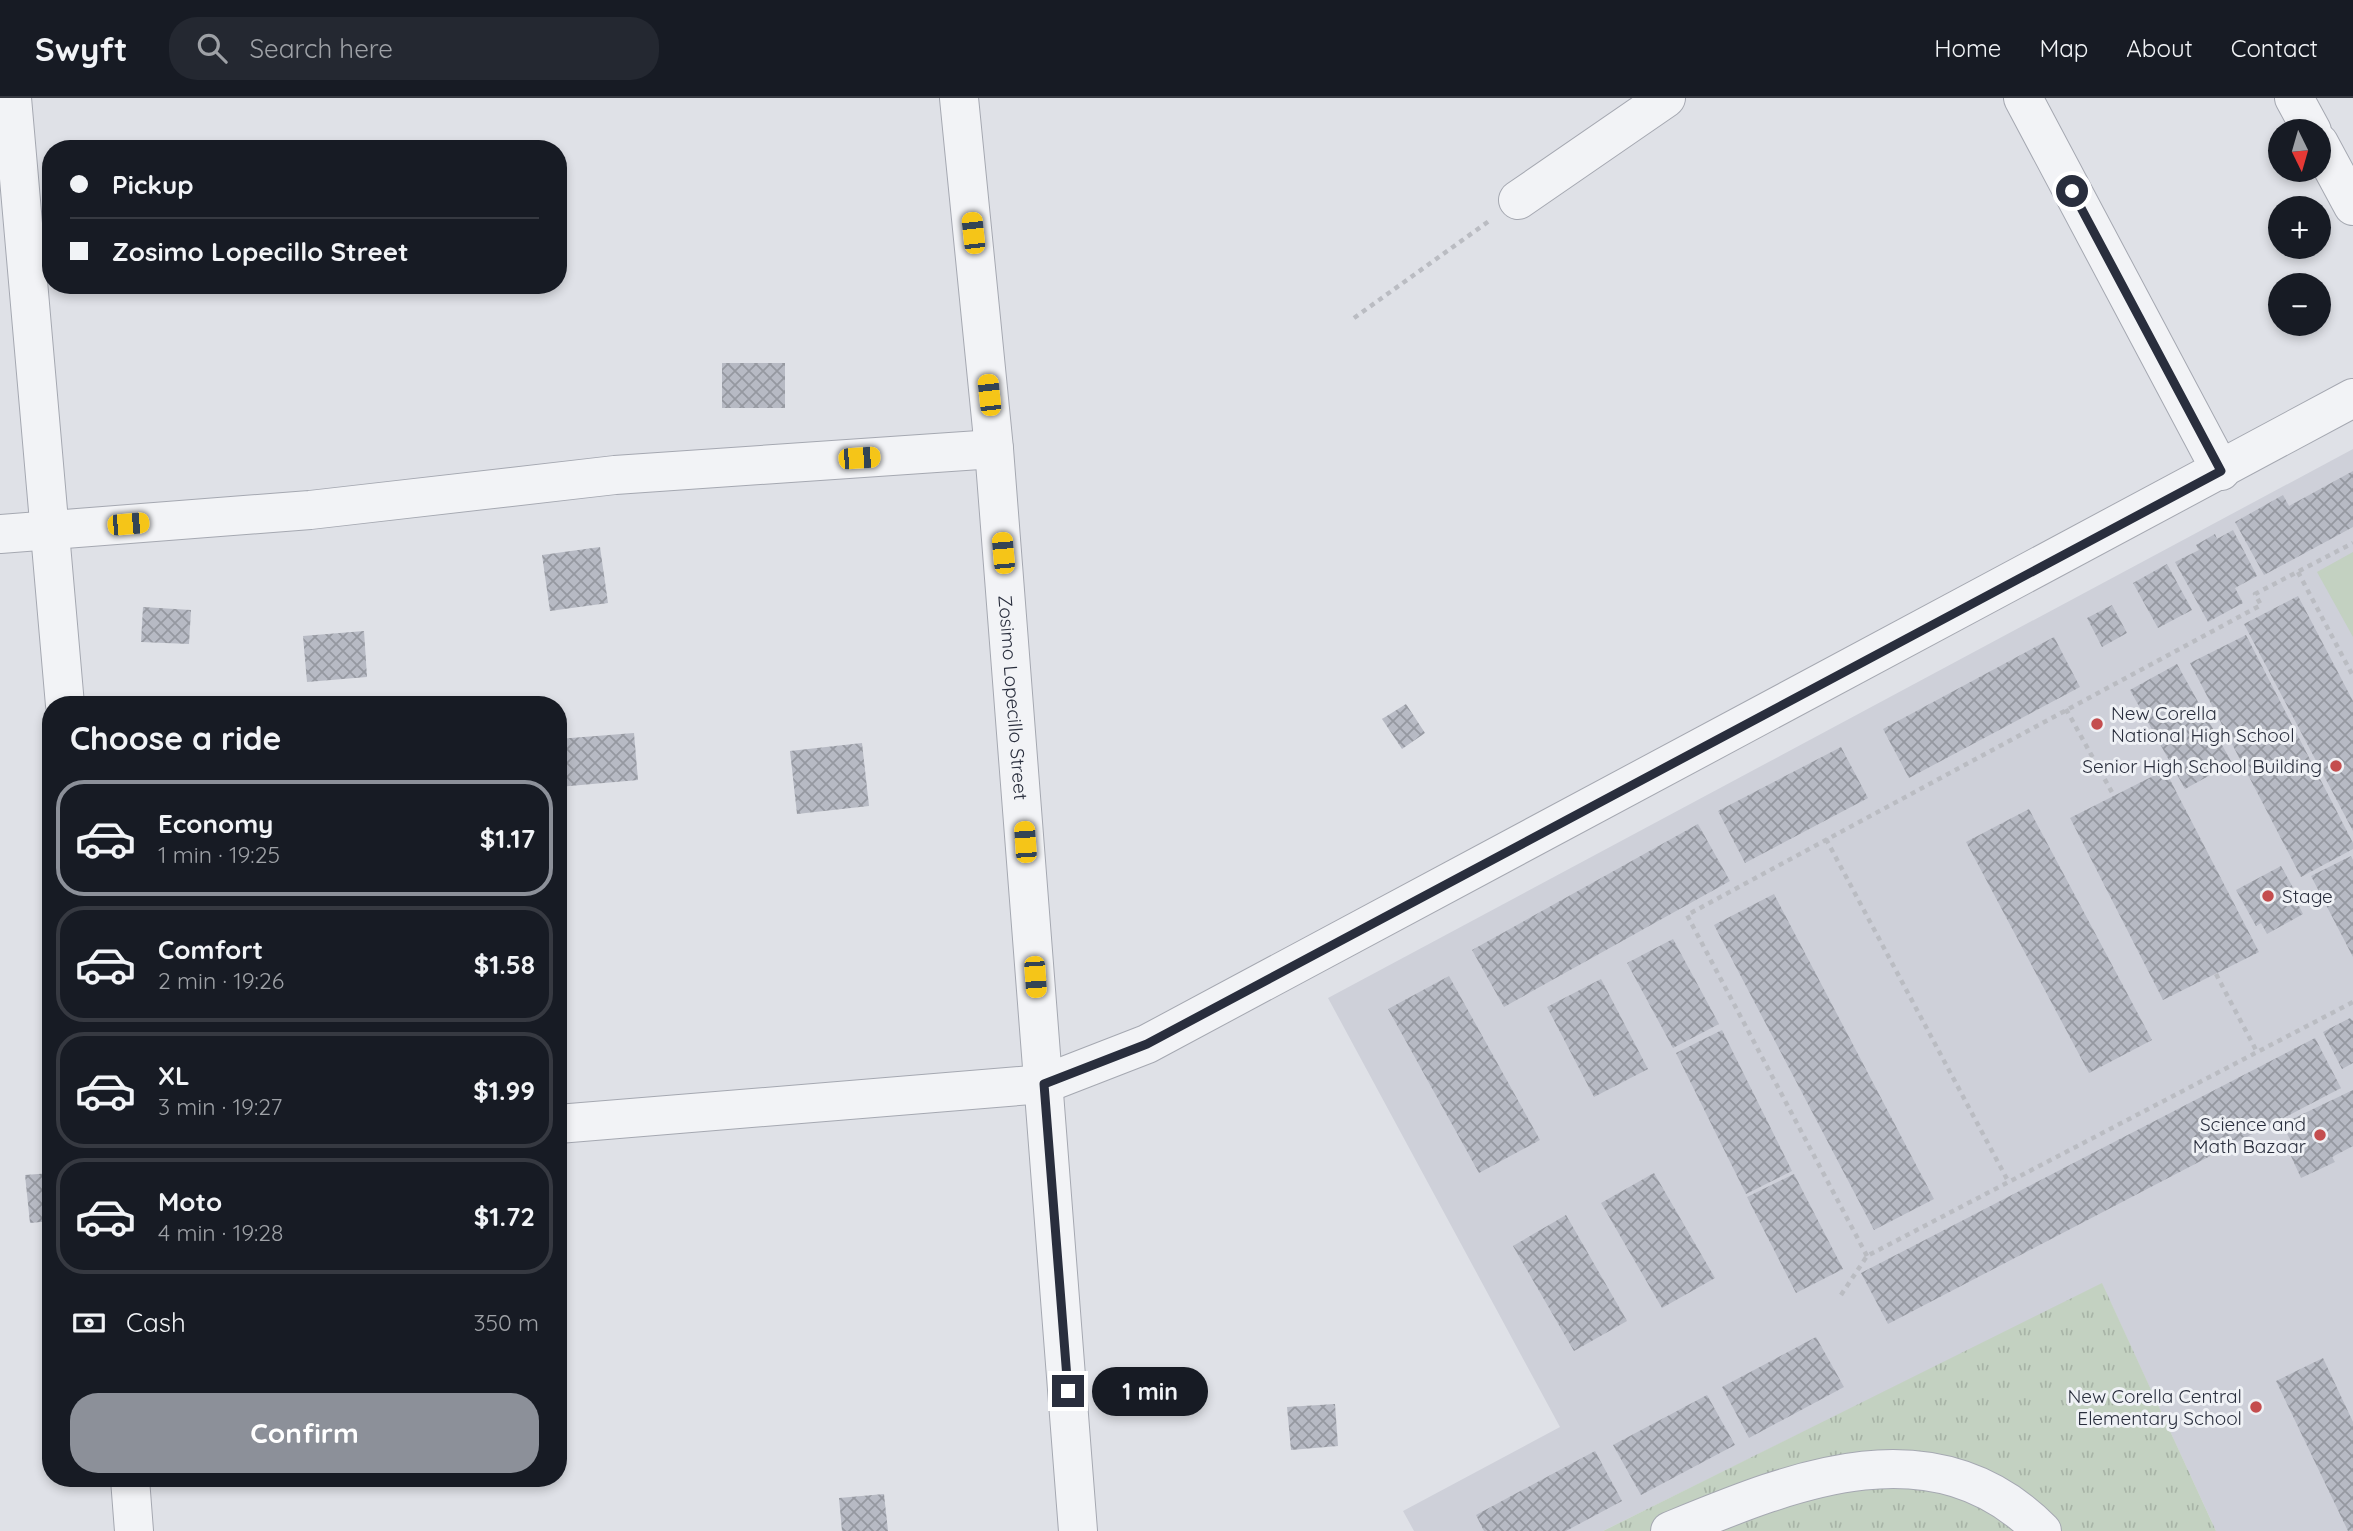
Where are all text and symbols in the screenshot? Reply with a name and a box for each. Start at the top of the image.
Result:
search box [169,17,659,80]
text: Swyft [35,28,127,69]
icon: search [193,29,231,67]
text: Search here [249,32,393,65]
text: Home [1934,33,2001,63]
text: Map [2039,33,2088,63]
text: About [2126,33,2193,63]
text: Contact [2231,33,2318,63]
north arrow [2268,119,2331,182]
map controls [2268,119,2331,336]
text: Pickup [112,168,194,201]
route start [2056,175,2088,207]
button: + [2268,196,2331,259]
car [961,211,986,255]
text: Zosimo Lopecillo Street [112,235,409,268]
button: − [2268,273,2331,336]
car [977,373,1002,417]
car [838,446,881,470]
car [107,512,150,536]
car [991,531,1016,575]
street label: Zosimo Lopecillo Street [993,594,1033,801]
place label: New Corella National High School [2111,701,2295,747]
marker: New Corella National High School [2089,716,2105,732]
text: Choose a ride [70,718,282,758]
place label: Senior High School Building [2082,754,2322,778]
marker: Senior High School Building [2328,758,2344,774]
icon: car [74,807,137,870]
text: Economy [158,807,273,840]
car [1014,820,1037,864]
text: $1.17 [480,822,535,855]
text: 1 min · 19:25 [158,840,280,869]
place label: Stage [2282,884,2333,908]
marker: Stage [2260,888,2276,904]
icon: car [74,933,137,996]
text: Comfort [158,933,263,966]
text: $1.58 [474,948,535,981]
car [1024,955,1047,999]
text: 2 min · 19:26 [158,966,284,995]
icon: car [74,1059,137,1122]
text: XL [158,1059,190,1092]
text: $1.99 [473,1074,535,1107]
text: 3 min · 19:27 [158,1092,282,1121]
place label: Science and Math Bazaar [2193,1112,2307,1158]
marker: Science and Math Bazaar [2312,1127,2328,1143]
icon: car [74,1185,137,1248]
text: Moto [158,1185,222,1218]
text: $1.72 [474,1200,535,1233]
text: 4 min · 19:28 [158,1218,283,1247]
icon: cash [70,1304,108,1342]
text: Cash [126,1306,186,1339]
text: 350 m [473,1308,539,1337]
callout: 1 min [1092,1366,1208,1416]
route end [1052,1375,1084,1407]
text: 1 min [1122,1377,1178,1406]
place label: New Corella Central Elementary School [2067,1384,2242,1430]
button: Confirm [70,1393,539,1473]
marker: New Corella Central Elementary School [2248,1399,2264,1415]

